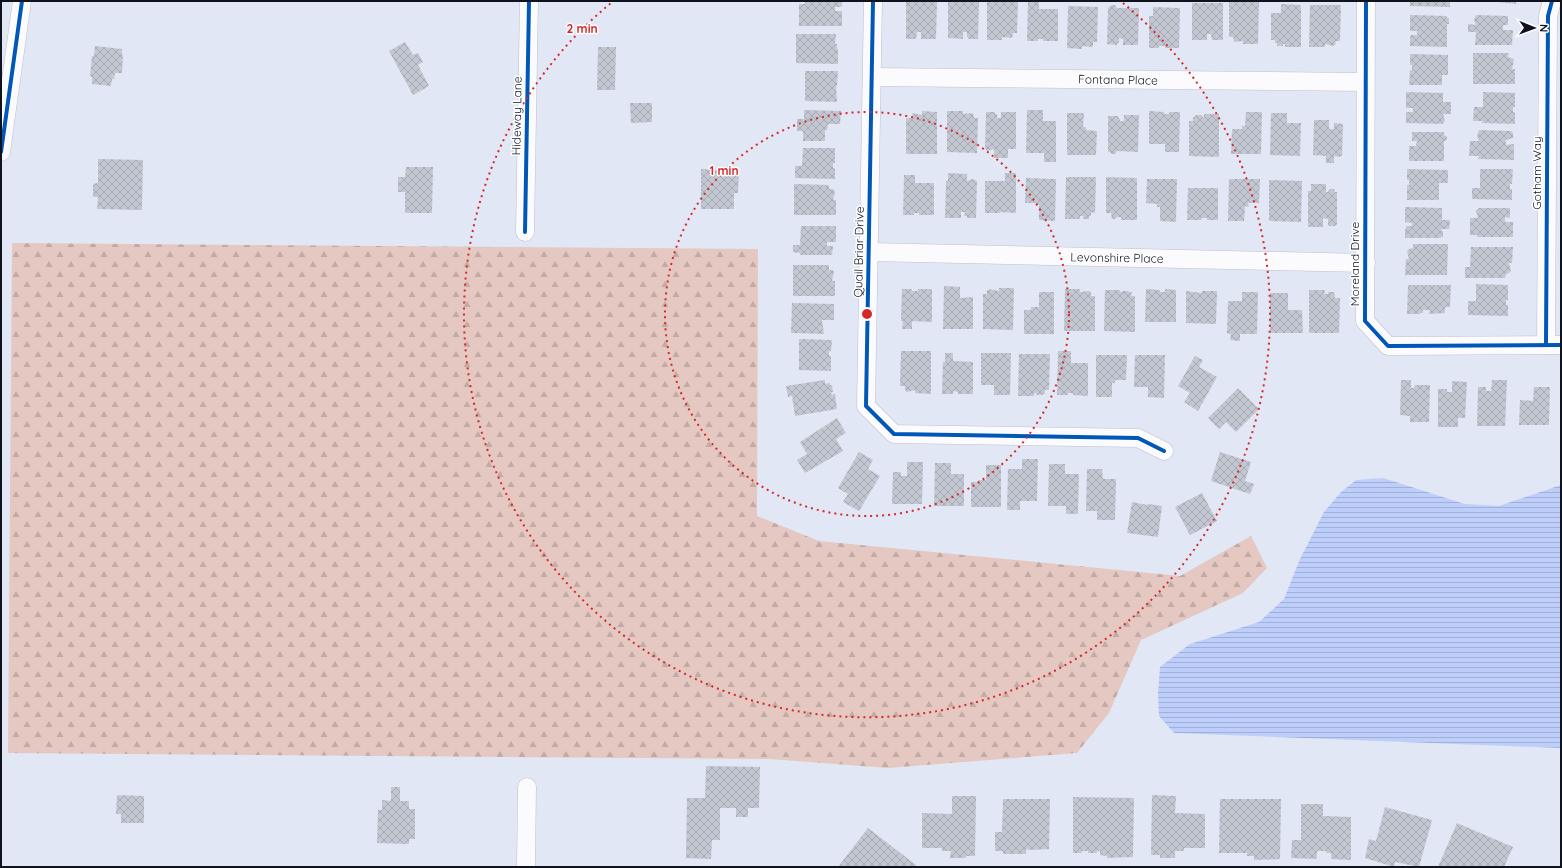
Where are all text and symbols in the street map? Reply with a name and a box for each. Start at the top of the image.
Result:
north arrow [1514,8,1554,48]
text: 2 min [566,21,598,36]
text: N [1537,24,1551,32]
street label: Fontana Place [1078,71,1158,88]
street label: Hideway Lane [508,76,525,156]
street label: Gotham Way [1529,136,1544,210]
text: 1 min [709,163,739,178]
street label: Quail Briar Drive [850,206,867,298]
street label: Moreland Drive [1347,221,1362,306]
street label: Levonshire Place [1070,249,1164,266]
centre of rings [860,307,874,321]

